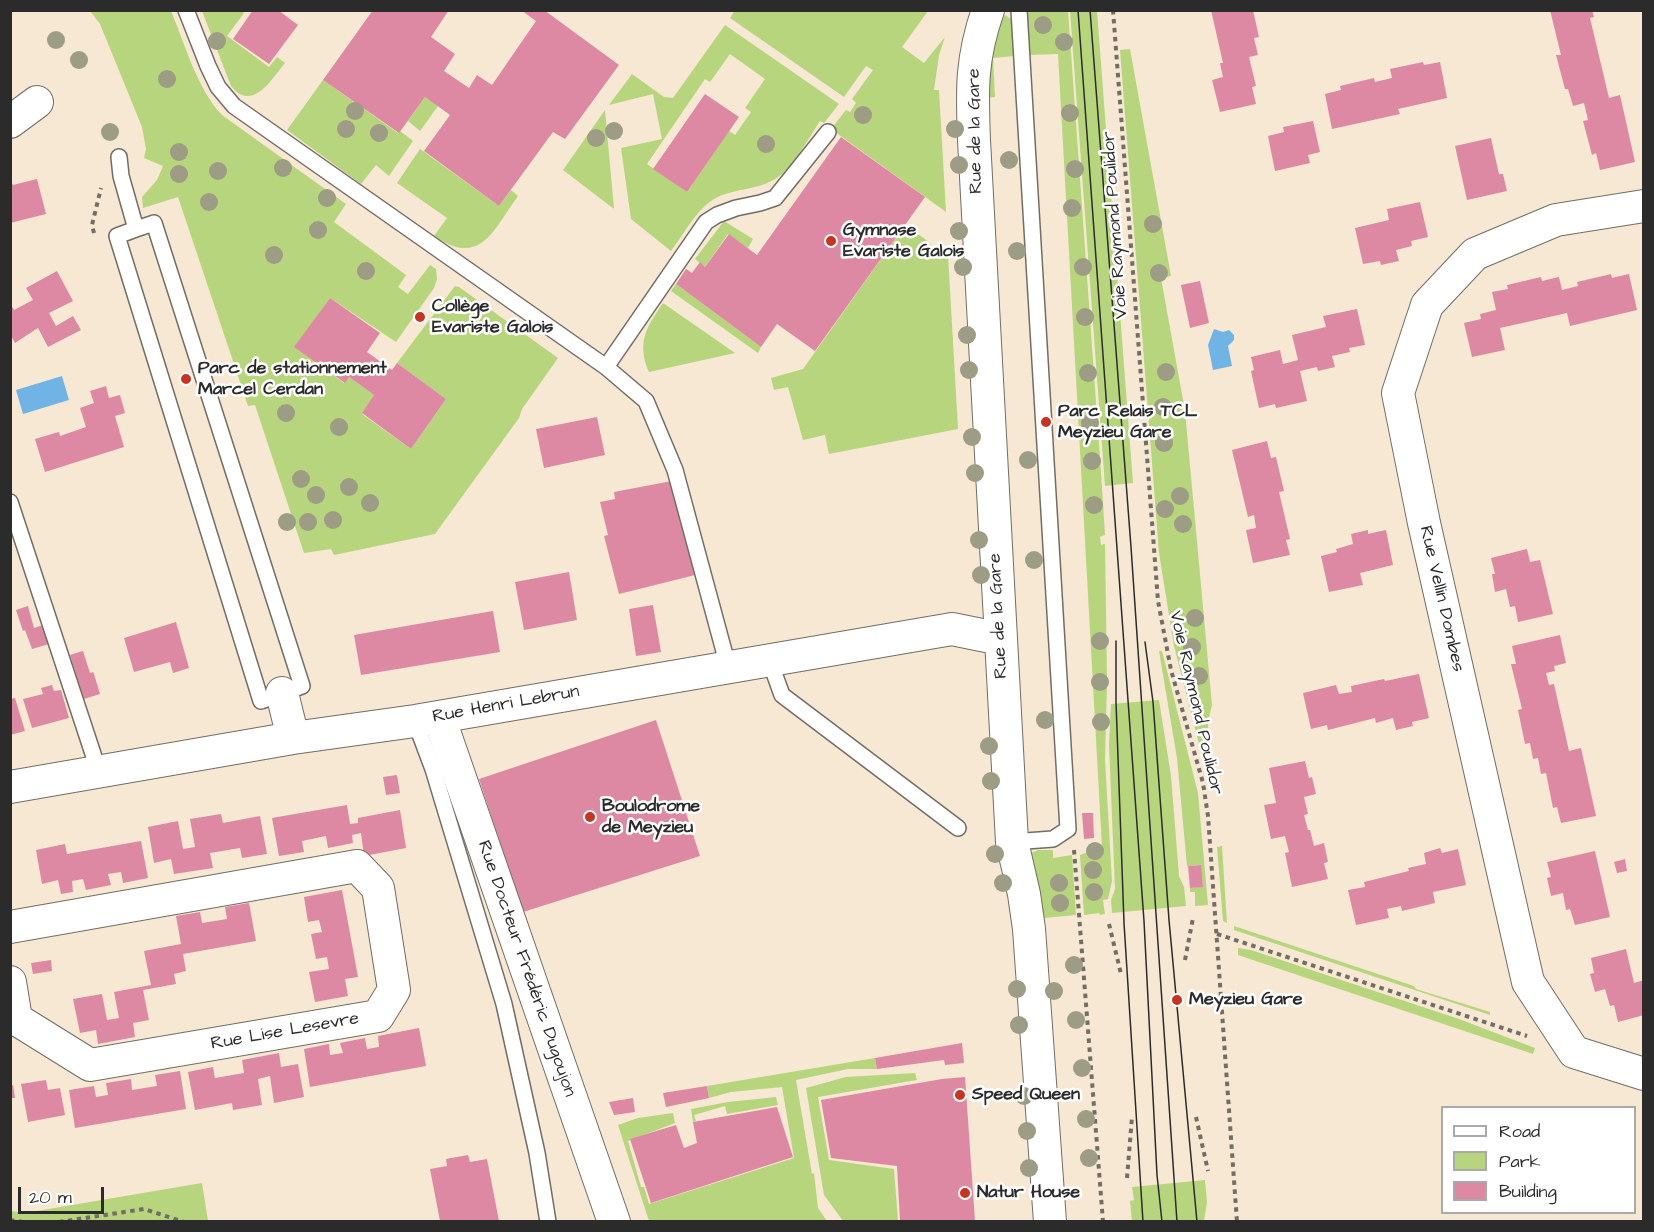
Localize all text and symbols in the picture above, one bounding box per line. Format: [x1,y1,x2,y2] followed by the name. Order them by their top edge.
[964,68,988,194] street label: Rue de la Gare
[1099,130,1133,320] street label: Voie Raymond Poulidor
[843,220,964,262] place label: Gymnase Evariste Galois
[824,234,838,248] marker: Gymnase Evariste Galois
[432,296,553,338] place label: Collège Evariste Galois
[413,310,427,324] marker: Collège Evariste Galois
[198,358,387,400] place label: Parc de stationnement Marcel Cerdan
[179,372,193,386] marker: Parc de stationnement Marcel Cerdan
[1058,401,1197,444] place label: Parc Relais TCL Meyzieu Gare
[1039,415,1053,429] marker: Parc Relais TCL Meyzieu Gare
[1414,524,1468,674] street label: Rue Vellin Dombes
[985,553,1013,679] street label: Rue de la Gare
[1163,609,1227,797] street label: Voie Raymond Poulidor
[431,681,581,729] street label: Rue Henri Lebrun
[602,796,700,838] place label: Boulodrome de Meyzieu
[583,810,597,824] marker: Boulodrome de Meyzieu
[472,838,580,1100] street label: Rue Docteur Frédéric Dugoujon
[1189,989,1303,1011] place label: Meyzieu Gare
[1170,993,1184,1007] marker: Meyzieu Gare
[209,1008,361,1056] street label: Rue Lise Lesevre
[972,1084,1080,1106] place label: Speed Queen
[953,1088,967,1102] marker: Speed Queen
[1441,1106,1636,1214] legend
[1499,1119,1540,1144] text: Road
[1499,1149,1541,1174] text: Park
[21,1175,106,1213] scale bar
[1499,1179,1557,1204] text: Building
[977,1182,1080,1204] place label: Natur House
[29,1185,72,1210] text: 20 m
[958,1186,972,1200] marker: Natur House

